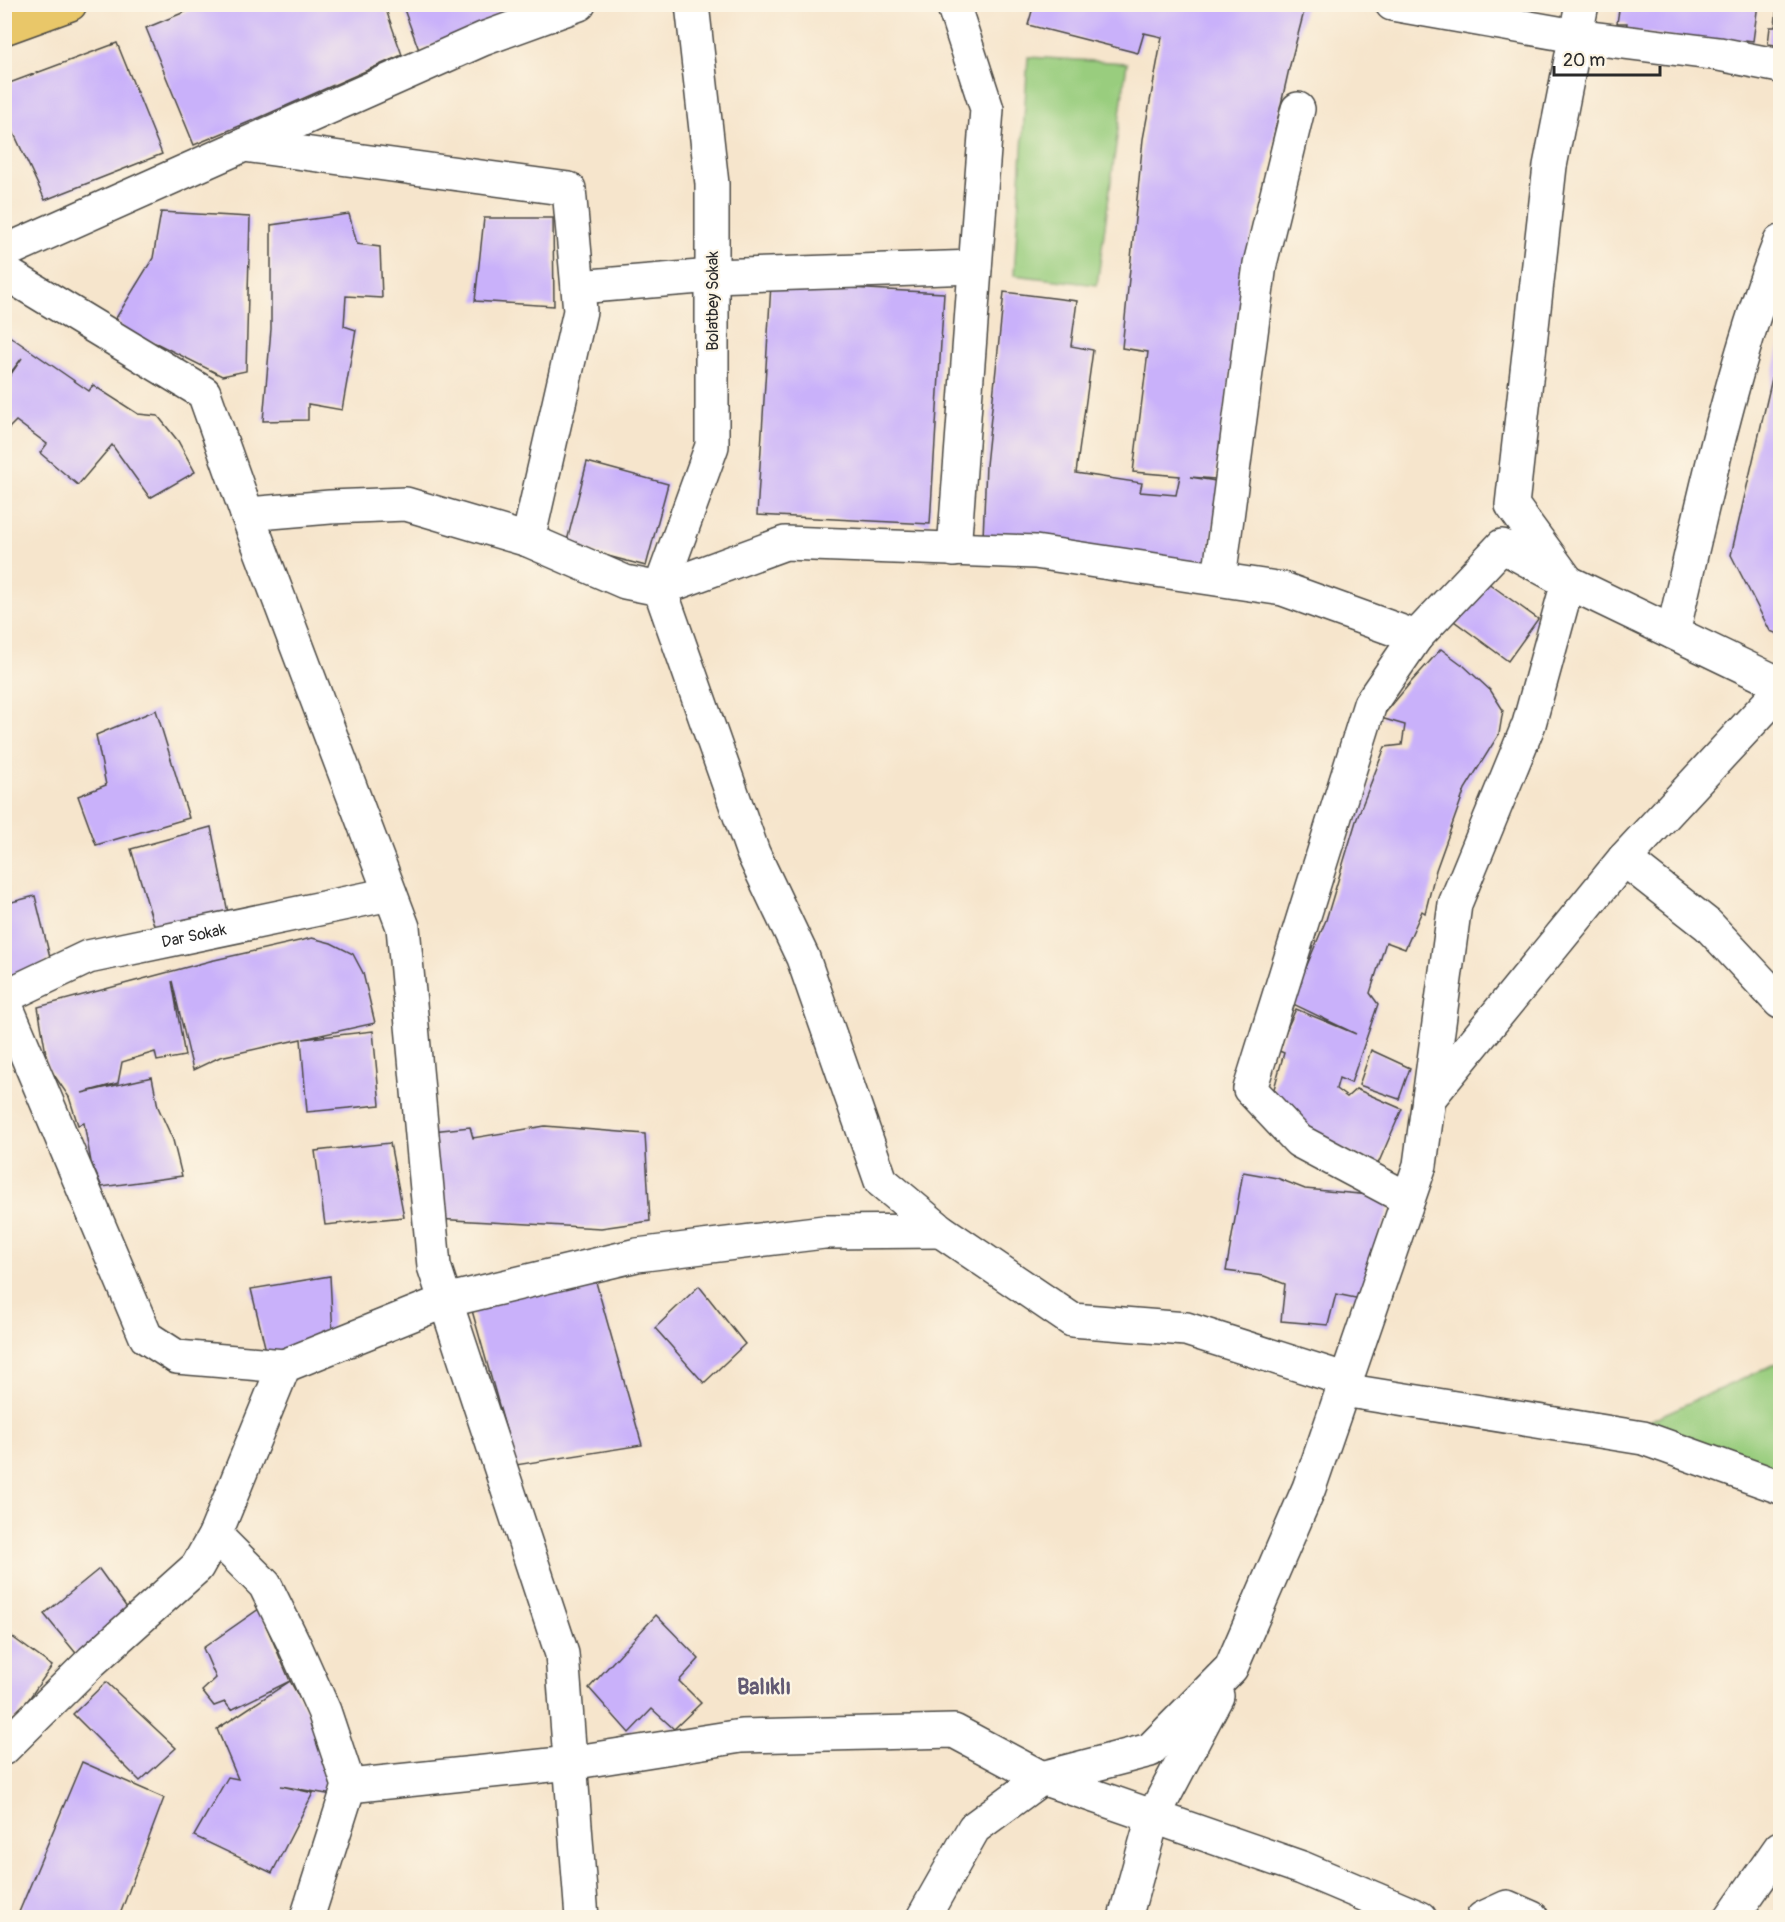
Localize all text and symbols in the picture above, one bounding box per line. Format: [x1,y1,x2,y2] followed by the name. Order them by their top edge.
[1554,39,1660,77] scale bar
[1563,49,1605,72] text: 20 m
[703,251,723,351] street label: Bolatbey Sokak
[160,919,228,952] street label: Dar Sokak
[737,1673,791,1701] district label: Balıklı

